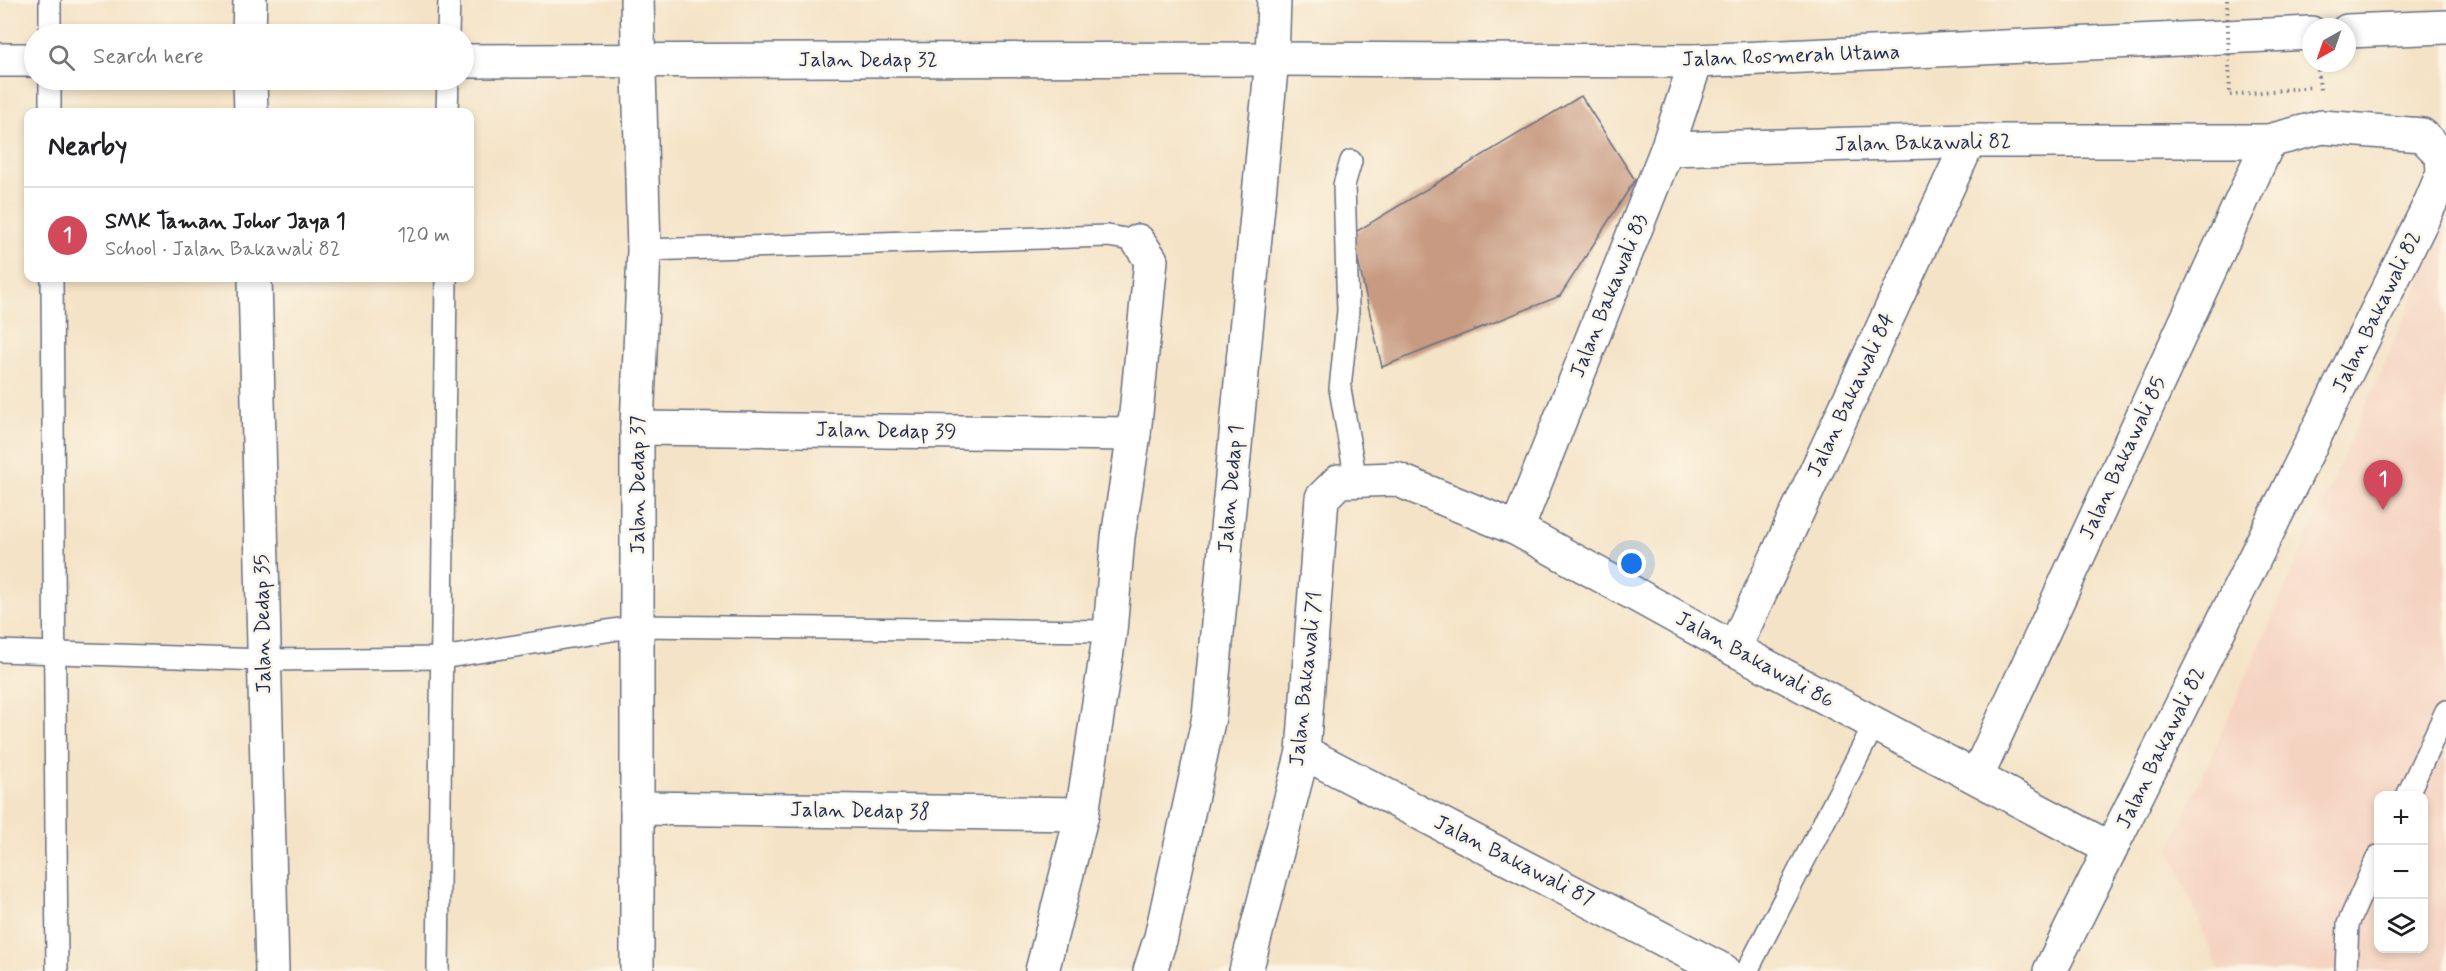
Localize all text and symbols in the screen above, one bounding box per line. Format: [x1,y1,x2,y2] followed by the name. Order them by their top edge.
[2302,18,2356,72] north arrow
[24,24,474,90] search box
[1681,38,1901,74] street label: Jalan Rosmerah Utama
[45,41,78,74] icon: search
[93,43,204,71] text: Search here
[798,46,938,74] street label: Jalan Dedap 32
[1834,127,2012,159] street label: Jalan Bakawali 82
[48,130,127,164] text: Nearby
[105,208,346,236] text: SMK Taman Johor Jaya 1
[1563,210,1655,382] street label: Jalan Bakawali 83
[63,222,72,249] text: 1
[397,222,450,249] text: 120 m
[2326,226,2428,398] street label: Jalan Bakawali 82
[105,236,340,263] text: School · Jalan Bakawali 82
[1801,308,1901,482] street label: Jalan Bakawali 84
[2073,372,2173,544] street label: Jalan Bakawali 85
[624,415,652,555] street label: Jalan Dedap 37
[815,416,957,446] street label: Jalan Dedap 39
[1211,424,1251,554] street label: Jalan Dedap 1
[2364,460,2402,510] pin: 1
[1617,549,1646,578] your location
[248,554,278,694] street label: Jalan Dedap 35
[1283,590,1329,768] street label: Jalan Bakawali 71
[1671,605,1839,715] street label: Jalan Bakawali 86
[2110,662,2212,834] street label: Jalan Bakawali 82
[2374,791,2428,953] map controls
[2374,791,2428,845] button: +
[790,796,930,826] street label: Jalan Dedap 38
[1429,809,1599,913] street label: Jalan Bakawali 87
[2374,845,2428,899] button: −
[2374,899,2428,953] button: layers

